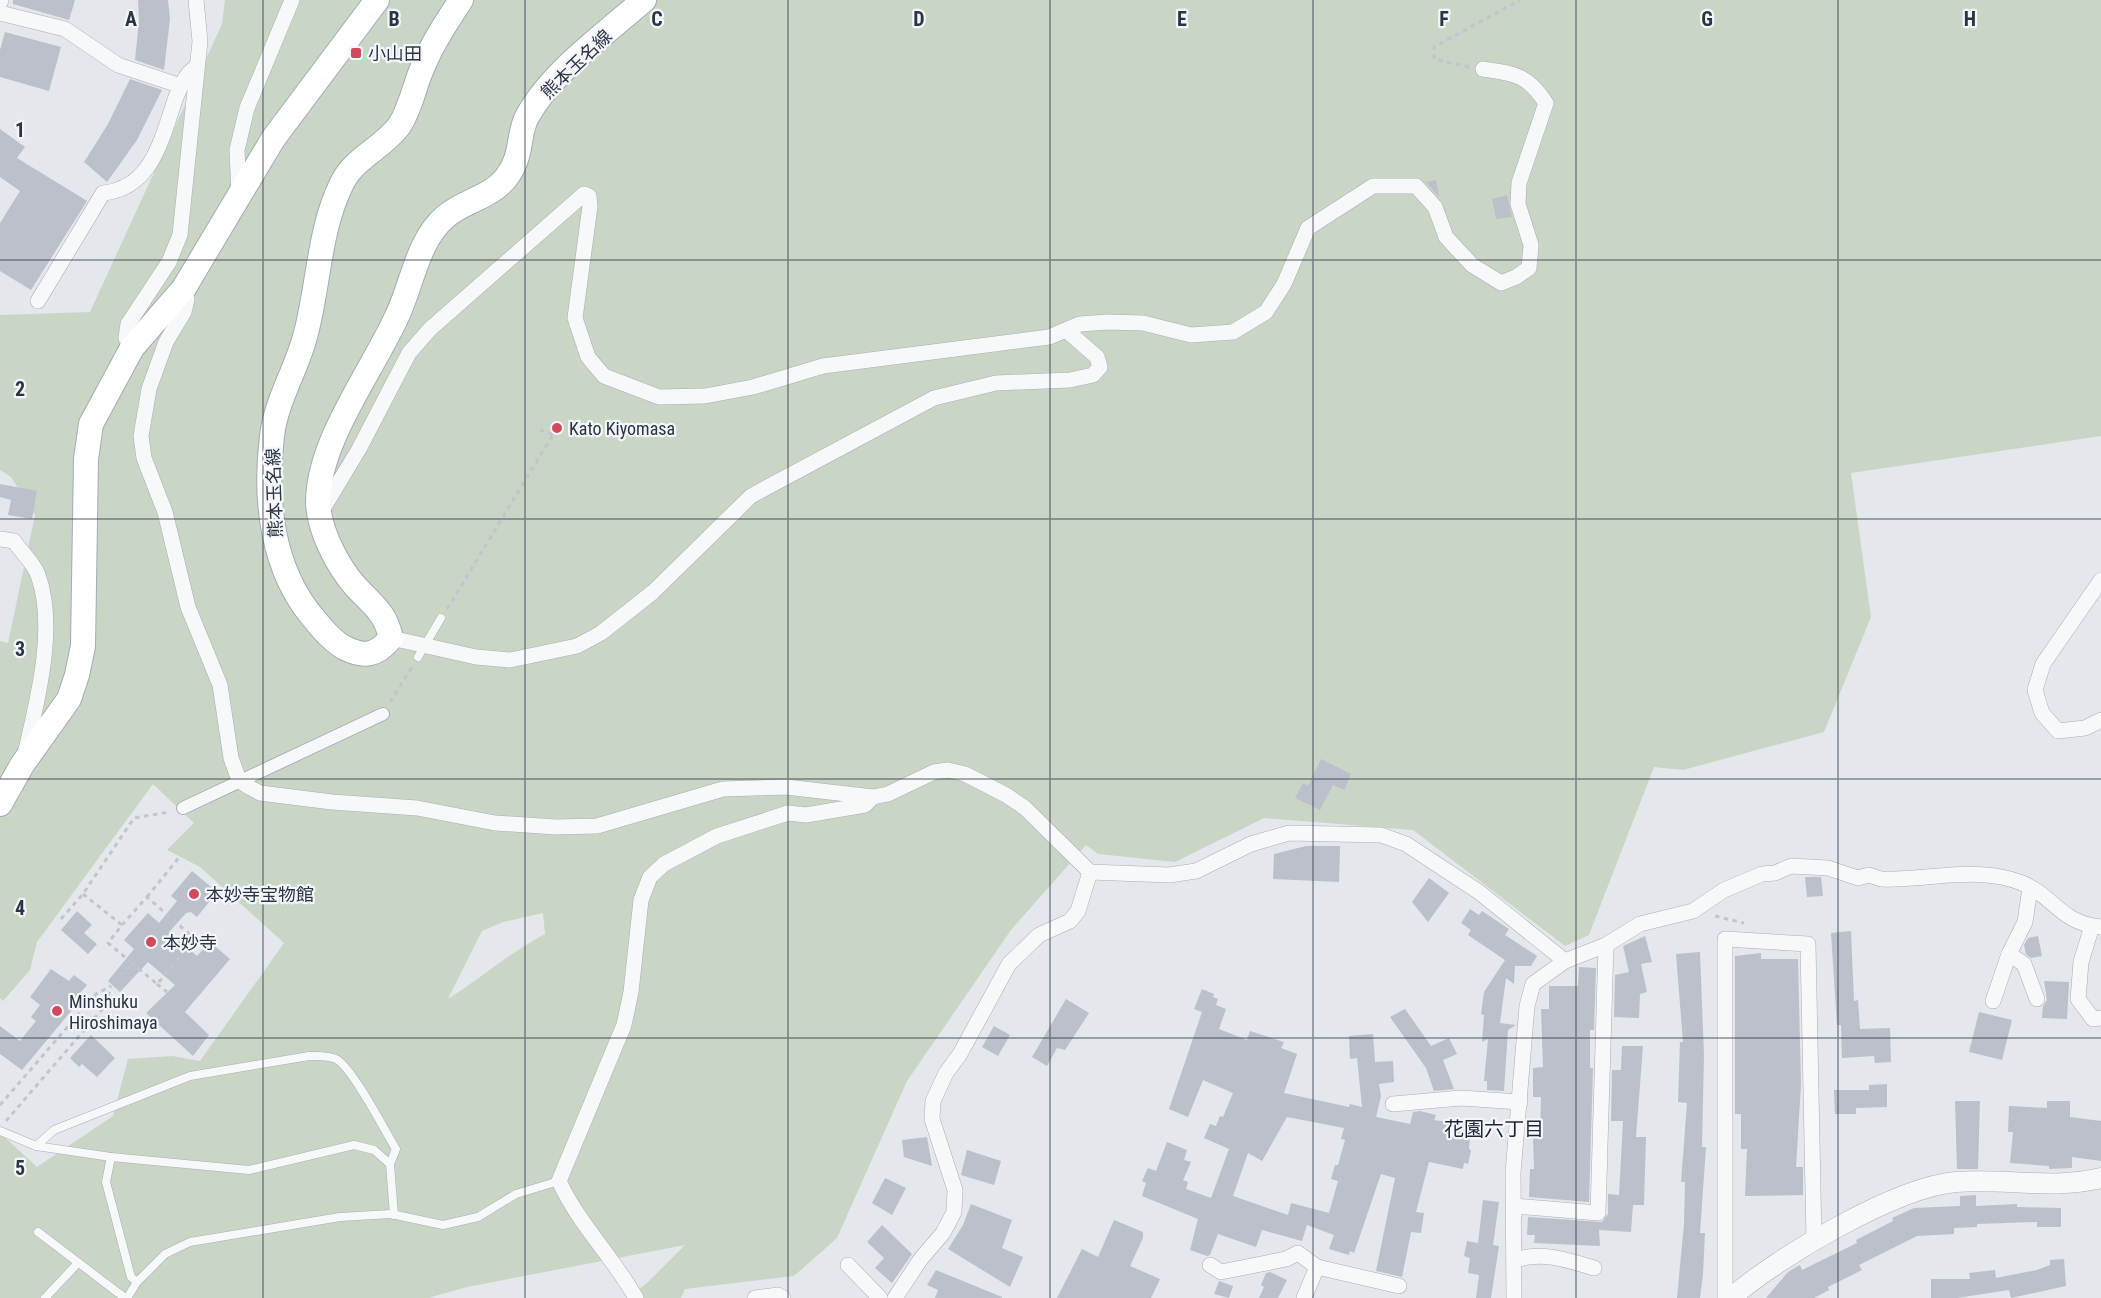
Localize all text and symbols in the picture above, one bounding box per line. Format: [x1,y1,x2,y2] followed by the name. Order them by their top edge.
[125,7,137,31] text: A
[388,7,400,31] text: B
[651,7,663,31] text: C
[913,7,925,31] text: D
[1177,7,1187,31] text: E
[1439,7,1449,31] text: F
[1701,7,1713,31] text: G
[1964,7,1976,31] text: H
[536,25,616,103] street label: 熊本玉名線
[368,43,422,64] place label: 小山田
[349,46,363,60] marker: 小山田
[15,118,25,142] text: 1
[15,377,25,401] text: 2
[569,418,675,439] place label: Kato Kiyomasa
[550,421,564,435] marker: Kato Kiyomasa
[262,448,286,538] street label: 熊本玉名線
[15,637,25,661] text: 3
[206,884,314,905] place label: 本妙寺宝物館
[187,887,201,901] marker: 本妙寺宝物館
[15,896,25,920] text: 4
[163,932,217,953] place label: 本妙寺
[144,935,158,949] marker: 本妙寺
[69,991,158,1033] place label: Minshuku Hiroshimaya
[50,1004,64,1018] marker: Minshuku Hiroshimaya
[1444,1117,1544,1141] district label: 花園六丁目
[15,1156,25,1180] text: 5

